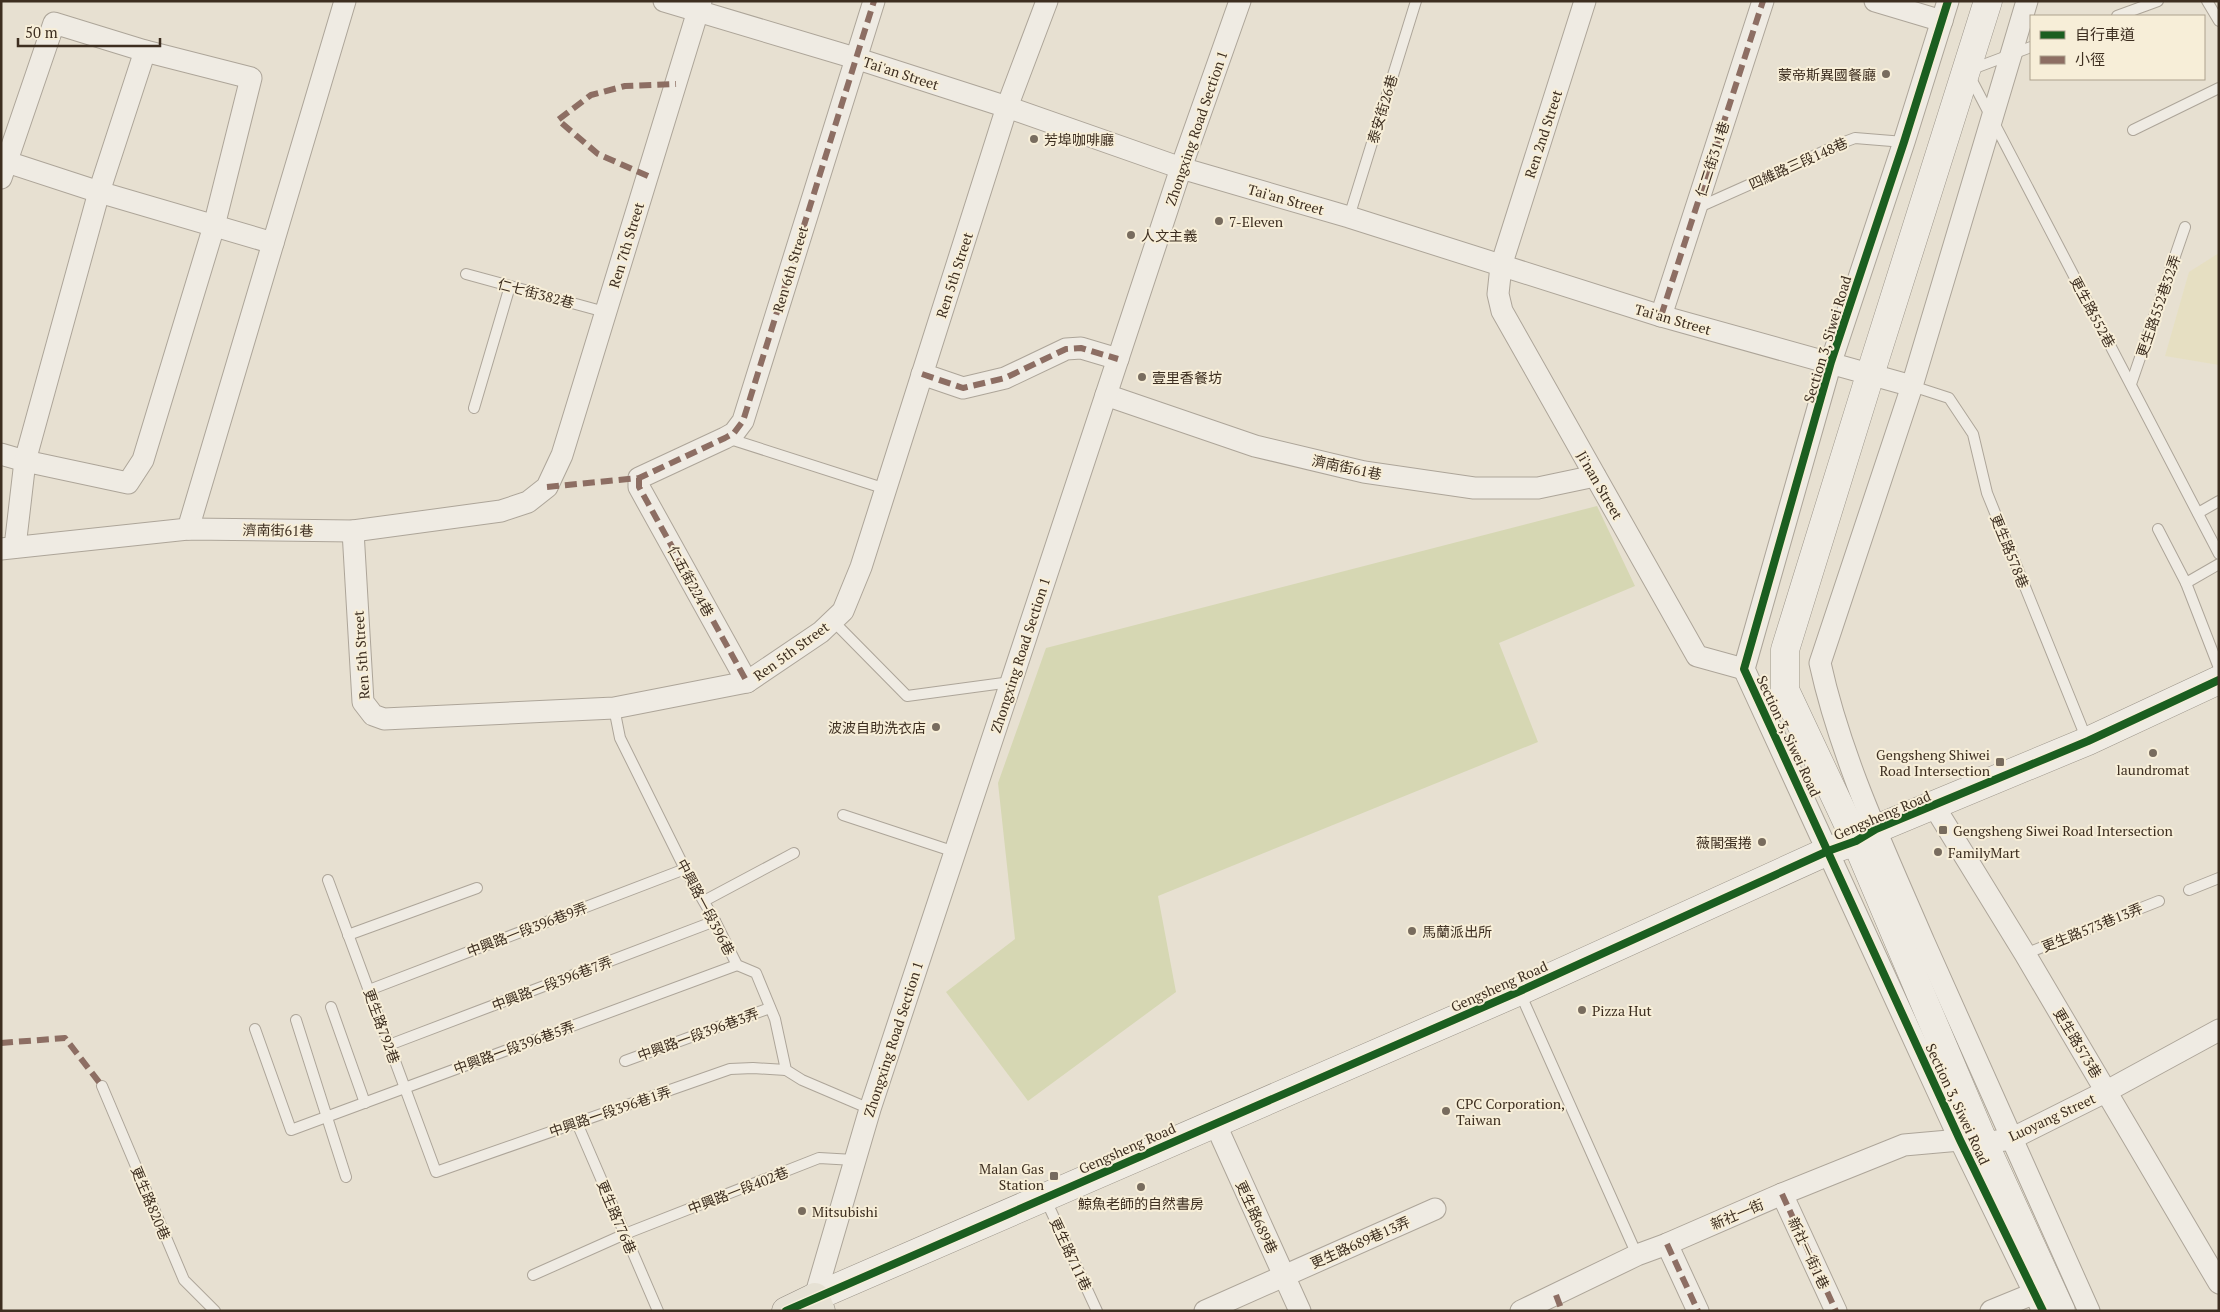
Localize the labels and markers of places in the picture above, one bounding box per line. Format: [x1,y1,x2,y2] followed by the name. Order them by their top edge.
[1778,65,1876,84] place label: 蒙帝斯異國餐廳
[1880,68,1892,80] marker: 蒙帝斯異國餐廳
[1044,130,1114,149] place label: 芳埠咖啡廳
[1028,133,1040,145] marker: 芳埠咖啡廳
[1229,212,1284,231] place label: 7-Eleven
[1213,215,1225,227] marker: 7-Eleven
[1141,226,1197,245] place label: 人文主義
[1125,229,1137,241] marker: 人文主義
[1152,368,1222,387] place label: 壹里香餐坊
[1136,371,1148,383] marker: 壹里香餐坊
[828,718,926,737] place label: 波波自助洗衣店
[930,721,942,733] marker: 波波自助洗衣店
[1876,745,1991,780] place label: Gengsheng Shiwei Road Intersection
[2147,747,2159,759] marker: laundromat
[1994,756,2006,768] marker: Gengsheng Shiwei Road Intersection
[2117,760,2190,779] place label: laundromat
[1953,821,2173,840] place label: Gengsheng Siwei Road Intersection
[1937,824,1949,836] marker: Gengsheng Siwei Road Intersection
[1696,833,1752,852] place label: 薇閣蛋捲
[1756,836,1768,848] marker: 薇閣蛋捲
[1948,843,2021,862] place label: FamilyMart
[1932,846,1944,858] marker: FamilyMart
[1422,922,1492,941] place label: 馬蘭派出所
[1406,925,1418,937] marker: 馬蘭派出所
[1592,1001,1653,1020] place label: Pizza Hut
[1576,1004,1588,1016] marker: Pizza Hut
[1456,1094,1565,1129] place label: CPC Corporation, Taiwan
[1440,1105,1452,1117] marker: CPC Corporation, Taiwan
[979,1159,1045,1194] place label: Malan Gas Station
[1048,1170,1060,1182] marker: Malan Gas Station
[1135,1181,1147,1193] marker: 鯨魚老師的自然書房
[1078,1194,1204,1213] place label: 鯨魚老師的自然書房
[812,1202,878,1221] place label: Mitsubishi
[796,1205,808,1217] marker: Mitsubishi

